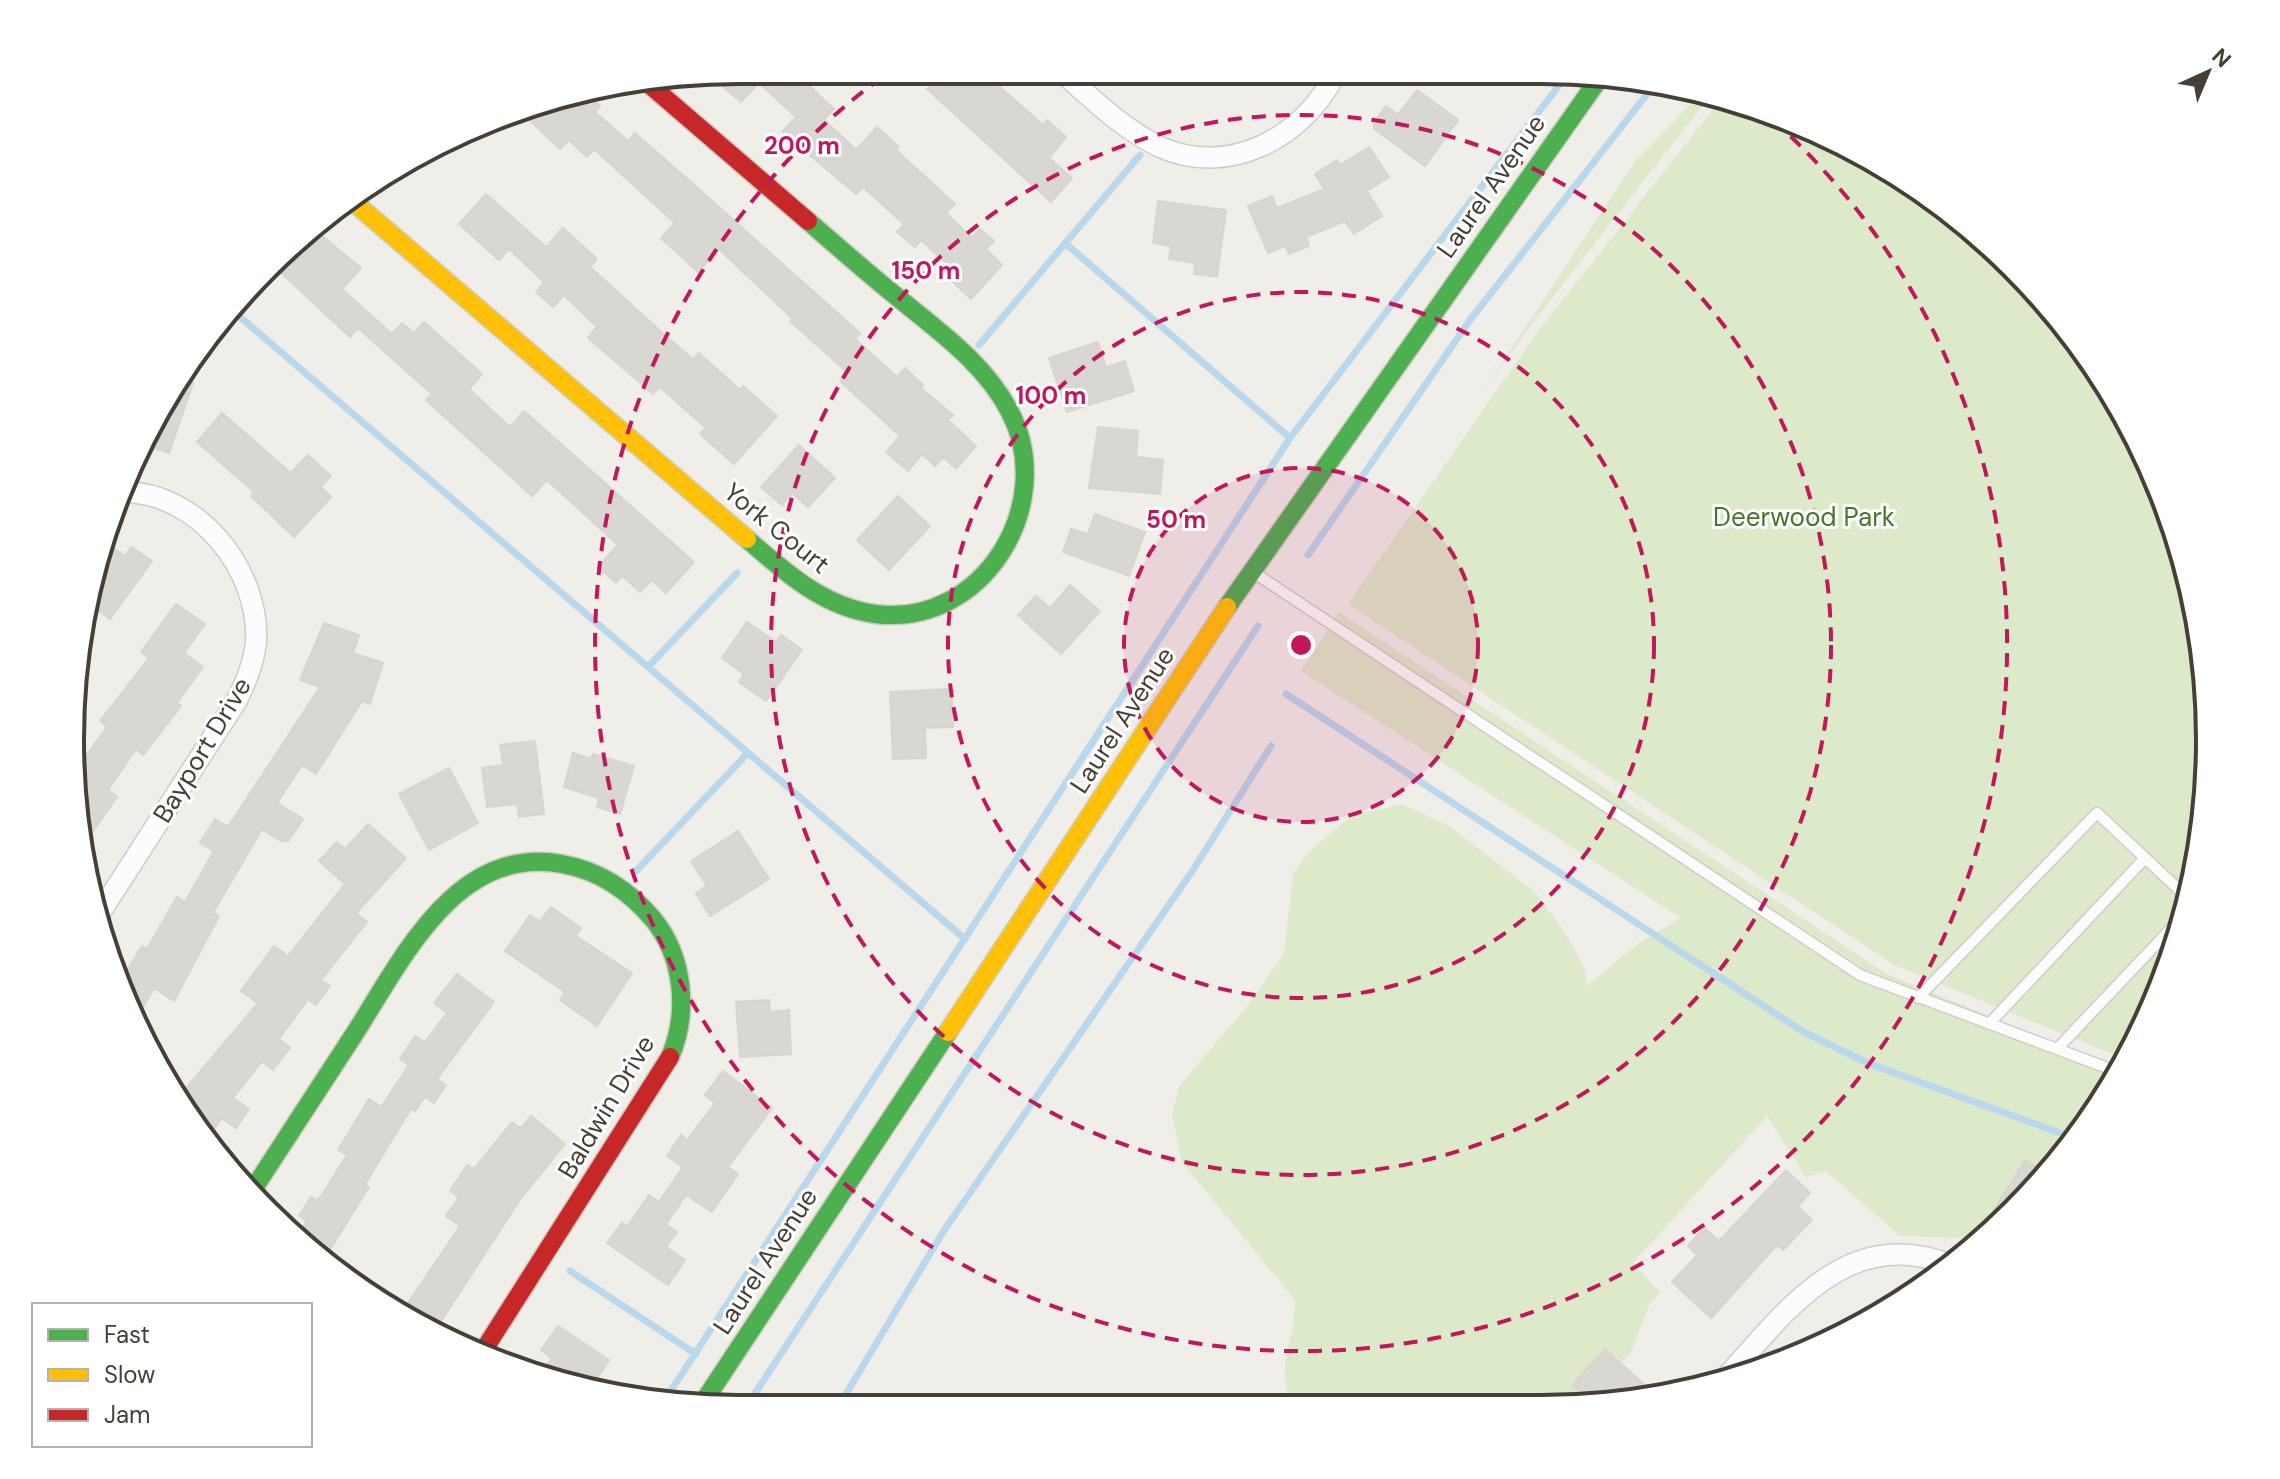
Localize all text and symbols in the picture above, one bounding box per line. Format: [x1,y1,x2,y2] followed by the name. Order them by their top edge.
[2168,32,2248,112] north arrow
[2206,42,2237,74] text: N
[1429,108,1553,264] street label: Laurel Avenue
[764,130,840,161] text: 200 m
[892,255,960,286] text: 150 m
[1016,380,1086,411] text: 100 m
[717,475,837,581] street label: York Court
[1713,500,1895,534] park label: Deerwood Park
[1146,504,1206,535] text: 50 m
[1287,631,1315,659] centre of rings
[1062,640,1182,800] street label: Laurel Avenue
[145,671,259,829] street label: Bayport Drive
[550,1029,662,1185] street label: Baldwin Drive
[705,1181,825,1341] street label: Laurel Avenue
[32,1303,312,1447] legend
[104,1319,150,1350] text: Fast
[104,1359,155,1390] text: Slow
[104,1399,150,1430] text: Jam

